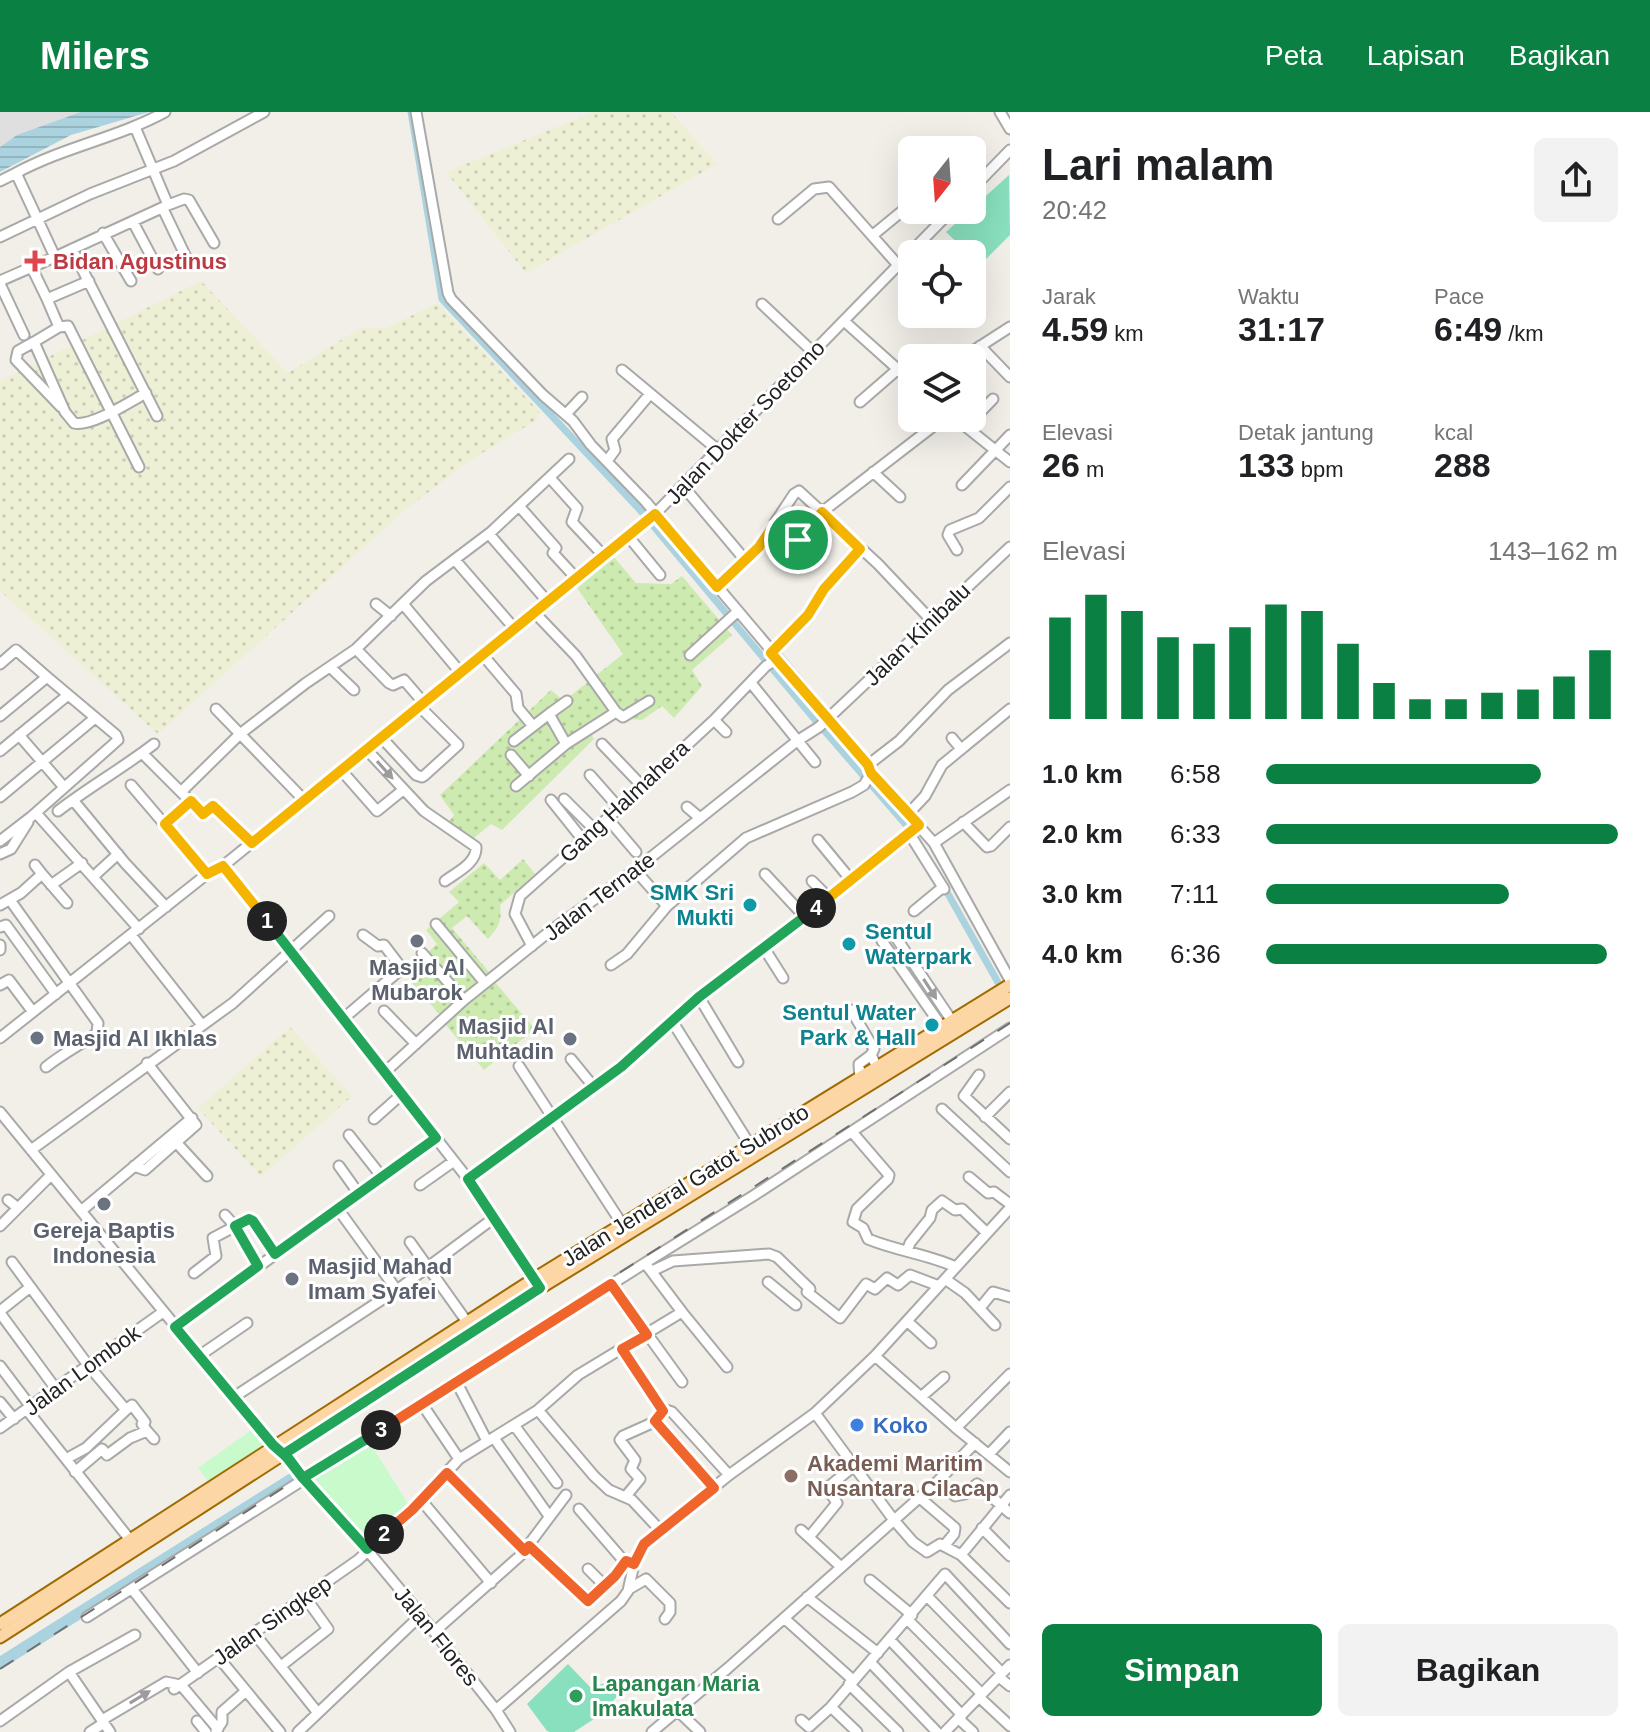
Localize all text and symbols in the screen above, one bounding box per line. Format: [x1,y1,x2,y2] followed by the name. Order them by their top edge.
[40,35,150,77] text: Milers
[1265,40,1323,71] text: Peta
[1367,40,1465,71] text: Lapisan
[1509,40,1610,71] text: Bagikan
[898,136,986,224] north arrow
[898,136,986,432] map controls
[1534,138,1618,222] button: share
[1042,140,1274,189] text: Lari malam
[1042,195,1107,225] text: 20:42
[898,240,986,328] button: locate
[53,249,227,274] place label: Bidan Agustinus
[24,250,46,272] marker: Bidan Agustinus
[1042,284,1096,309] text: Jarak
[1238,284,1300,309] text: Waktu
[1434,284,1484,309] text: Pace
[1042,310,1108,348] text: 4.59
[1238,310,1325,348] text: 31:17
[1434,310,1502,348] text: 6:49
[1108,321,1144,346] text: km
[1502,321,1544,346] text: /km
[661,335,830,509] street label: Jalan Dokter Soetomo
[898,344,986,432] button: layers
[1042,420,1113,445] text: Elevasi
[1238,420,1374,445] text: Detak jantung
[1434,420,1473,445] text: kcal
[1042,446,1080,484] text: 26
[1238,446,1295,484] text: 133
[1434,446,1491,484] text: 288
[1080,457,1104,482] text: m
[1295,457,1344,482] text: bpm
[764,506,832,574] pin
[776,518,820,562] icon: arrive
[1042,536,1126,566] text: Elevasi
[1488,536,1618,566] text: 143–162 m
[859,578,975,691] street label: Jalan Kinibalu
[555,735,695,868] street label: Gang Halmahera
[1042,759,1123,789] text: 1.0 km
[1170,759,1221,789] text: 6:58
[375,760,393,779] one-way arrow
[1042,819,1123,849] text: 2.0 km
[1170,819,1221,849] text: 6:33
[539,847,659,946] street label: Jalan Ternate
[1042,879,1123,909] text: 3.0 km
[1170,879,1219,909] text: 7:11
[650,880,734,930] place label: SMK Sri Mukti
[796,888,836,928] pin: 4
[810,895,822,920] text: 4
[741,896,759,914] marker: SMK Sri Mukti
[247,901,287,941] pin: 1
[261,908,273,933] text: 1
[865,919,973,969] place label: Sentul Waterpark
[408,932,426,950] marker: Masjid Al Mubarok
[840,935,858,953] marker: Sentul Waterpark
[1042,939,1123,969] text: 4.0 km
[1170,939,1221,969] text: 6:36
[369,955,465,1005] place label: Masjid Al Mubarok
[923,978,937,1000] one-way arrow
[782,1000,916,1050] place label: Sentul Water Park & Hall
[456,1014,554,1064] place label: Masjid Al Muhtadin
[923,1016,941,1034] marker: Sentul Water Park & Hall
[53,1026,217,1051] place label: Masjid Al Ikhlas
[28,1029,46,1047] marker: Masjid Al Ikhlas
[561,1030,579,1048] marker: Masjid Al Muhtadin
[557,1099,813,1272] street label: Jalan Jenderal Gatot Subroto
[95,1195,113,1213] marker: Gereja Baptis Indonesia
[33,1218,175,1268] place label: Gereja Baptis Indonesia
[308,1254,452,1304] place label: Masjid Mahad Imam Syafei
[283,1270,301,1288] marker: Masjid Mahad Imam Syafei
[20,1319,146,1421] street label: Jalan Lombok
[361,1410,401,1450] pin: 3
[873,1413,928,1438] place label: Koko
[848,1416,866,1434] marker: Koko
[375,1417,387,1442] text: 3
[807,1451,999,1501] place label: Akademi Maritim Nusantara Cilacap
[782,1467,800,1485] marker: Akademi Maritim Nusantara Cilacap
[364,1514,404,1554] pin: 2
[378,1521,390,1546] text: 2
[209,1571,336,1670] street label: Jalan Singkep
[389,1582,484,1691] street label: Jalan Flores
[1042,1624,1322,1716] button: Simpan
[1338,1624,1618,1716] button: Bagikan
[592,1671,760,1721] place label: Lapangan Maria Imakulata
[567,1687,585,1705] marker: Lapangan Maria Imakulata
[129,1690,151,1704] one-way arrow

